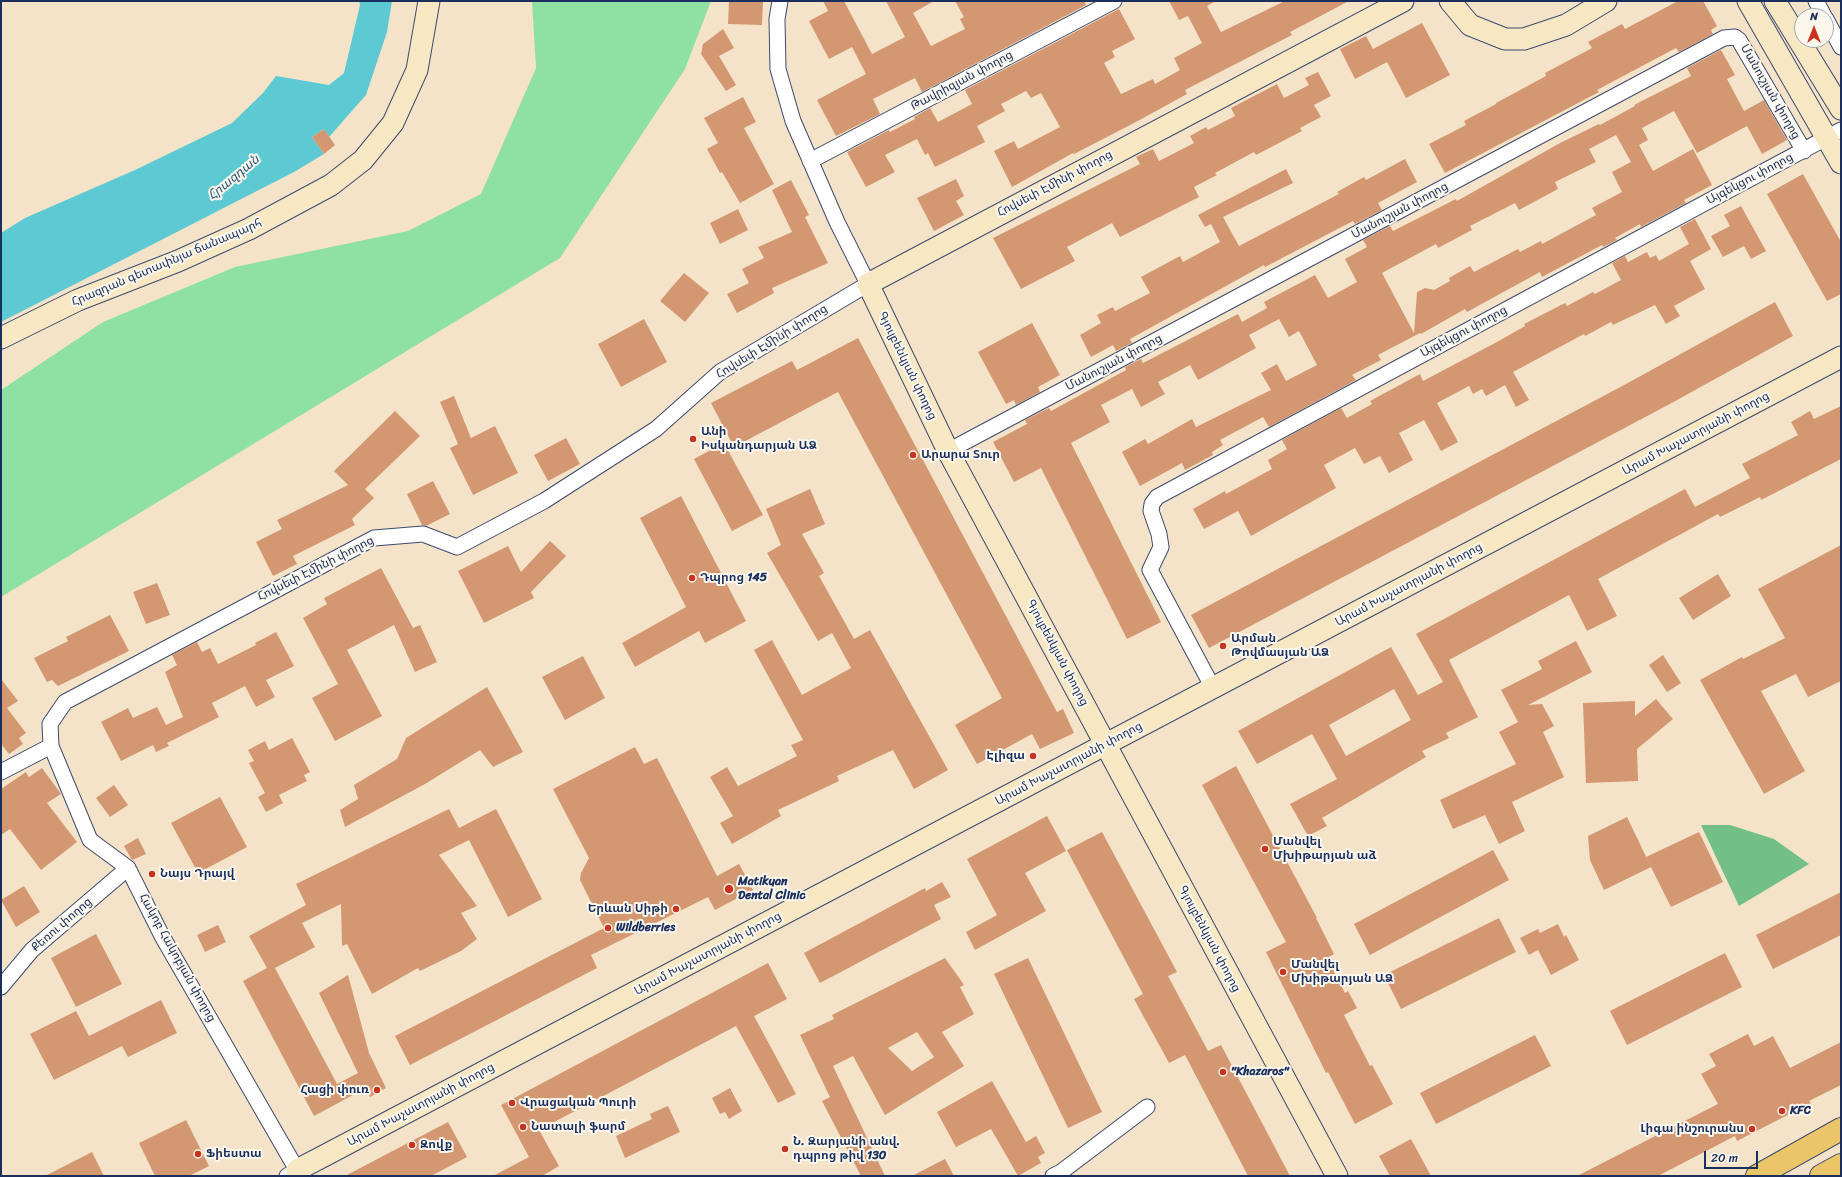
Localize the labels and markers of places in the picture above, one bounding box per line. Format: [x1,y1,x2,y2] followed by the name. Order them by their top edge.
[701,425,817,453] place label: Անի Իսկանդարյան ԱՁ
[688,434,698,444] marker: Անի Իսկանդարյան ԱՁ
[921,448,1000,462] place label: Արարա Տուր
[908,450,918,460] marker: Արարա Տուր
[700,571,767,585] place label: Դպրոց 145
[687,573,697,583] marker: Դպրոց 145
[1231,632,1329,660] place label: Արման Թովմասյան ԱՁ
[1218,641,1228,651] marker: Արման Թովմասյան ԱՁ
[986,749,1025,763] place label: Էլիզա
[1028,751,1038,761] marker: Էլիզա
[1273,835,1376,863] place label: Մանվել Մխիթարյան աձ
[1260,844,1270,854] marker: Մանվել Մխիթարյան աձ
[160,867,235,881] place label: Նայս Դրայվ
[147,869,157,879] marker: Նայս Դրայվ
[738,875,806,903] place label: Matikyan Dental Clinic
[723,883,735,895] marker: Matikyan Dental Clinic
[588,902,668,916] place label: Երևան Սիթի
[671,904,681,914] marker: Երևան Սիթի
[616,921,675,935] place label: Wildberries
[603,923,613,933] marker: Wildberries
[1291,958,1393,986] place label: Մանվել Մխիթարյան ԱՁ
[1278,967,1288,977] marker: Մանվել Մխիթարյան ԱՁ
[1231,1065,1289,1079] place label: "Khazaros"
[1218,1067,1228,1077] marker: "Khazaros"
[300,1083,369,1097] place label: Հացի փուռ
[372,1085,382,1095] marker: Հացի փուռ
[520,1096,636,1110] place label: Վրացական Պուրի
[507,1098,517,1108] marker: Վրացական Պուրի
[1790,1104,1811,1118] place label: KFC
[1777,1106,1787,1116] marker: KFC
[531,1120,625,1134] place label: Նատալի ֆարմ
[518,1122,528,1132] marker: Նատալի ֆարմ
[1640,1122,1744,1136] place label: Լիգա ինշուրանս
[1747,1124,1757,1134] marker: Լիգա ինշուրանս
[793,1135,900,1163] place label: Ն. Զարյանի անվ. դպրոց թիվ 130
[420,1138,452,1152] place label: Զովք
[407,1140,417,1150] marker: Զովք
[780,1144,790,1154] marker: Ն. Զարյանի անվ. դպրոց թիվ 130
[206,1147,262,1161] place label: Ֆիեստա
[193,1149,203,1159] marker: Ֆիեստա

